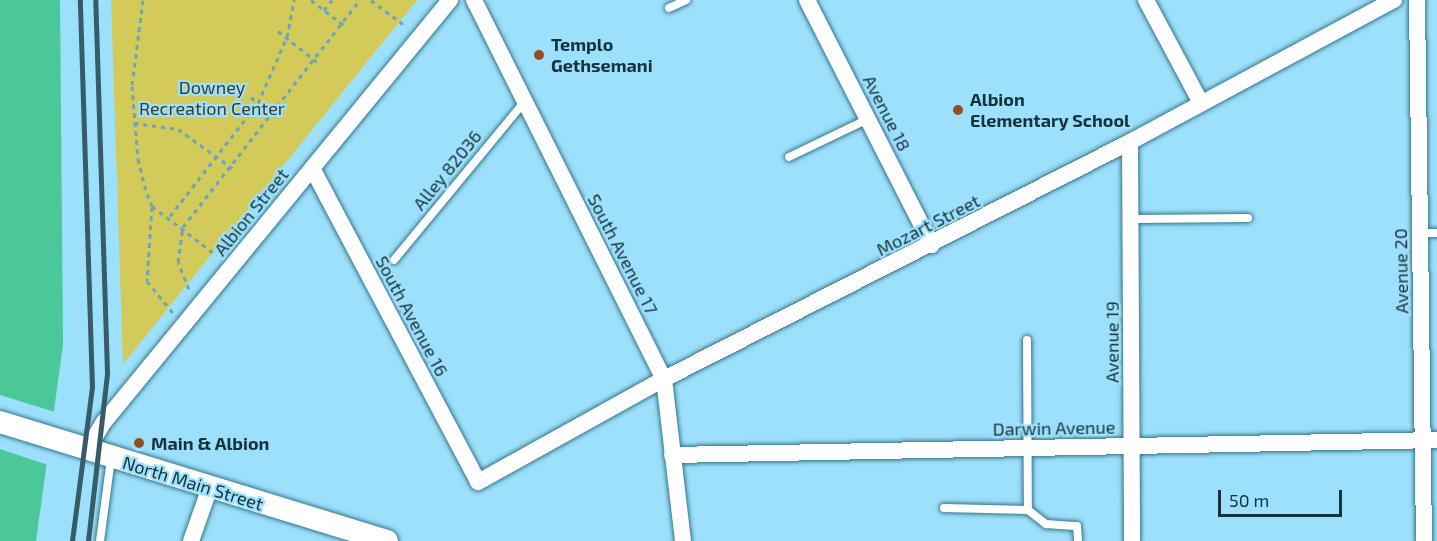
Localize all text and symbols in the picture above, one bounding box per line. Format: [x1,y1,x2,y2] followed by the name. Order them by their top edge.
[551,34,653,76] place label: Templo Gethsemani
[532,48,546,62] marker: Templo Gethsemani
[859,71,915,155] street label: Avenue 18
[139,77,285,119] park label: Downey Recreation Center
[970,89,1130,132] place label: Albion Elementary School
[951,103,965,117] marker: Albion Elementary School
[408,125,486,215] street label: Alley 82036
[209,164,293,260] street label: Albion Street
[583,190,663,318] street label: South Avenue 17
[873,190,983,260] street label: Mozart Street
[1389,228,1413,314] street label: Avenue 20
[371,252,453,380] street label: South Avenue 16
[1101,301,1123,383] street label: Avenue 19
[992,416,1116,440] street label: Darwin Avenue
[151,432,270,454] place label: Main & Albion
[132,436,146,450] marker: Main & Albion
[120,451,266,515] street label: North Main Street
[1221,478,1346,516] scale bar
[1229,489,1269,511] text: 50 m

